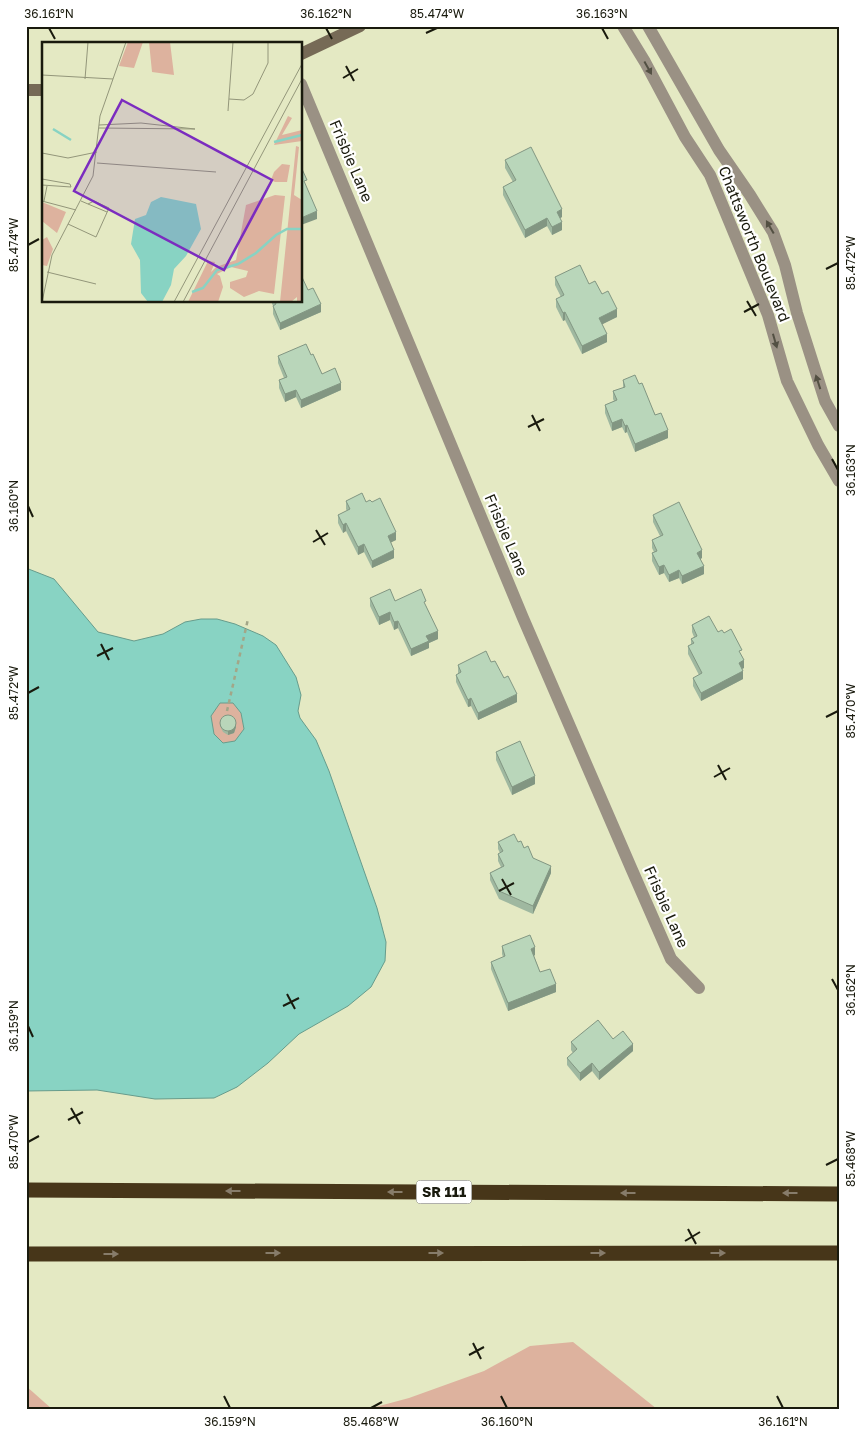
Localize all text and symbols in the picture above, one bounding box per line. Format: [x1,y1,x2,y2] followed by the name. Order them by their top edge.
[24,6,74,21] text: 36.161°N
[300,6,352,21] text: 36.162°N
[410,6,465,21] text: 85.474°W
[576,6,628,21] text: 36.163°N
[42,42,302,302] inset map
[644,61,652,75] one-way arrow
[327,117,377,205] street label: Frisbie Lane
[715,163,794,324] street label: Chattsworth Boulevard
[6,217,21,272] text: 85.474°W
[766,220,774,235] one-way arrow
[843,235,858,290] text: 85.472°W
[772,334,780,349] one-way arrow
[814,374,822,389] one-way arrow
[843,444,858,496] text: 36.163°N
[6,480,21,532] text: 36.160°N
[482,491,532,579] street label: Frisbie Lane
[6,665,21,720] text: 85.472°W
[843,683,858,739] text: 85.470°W
[641,863,693,951] street label: Frisbie Lane
[843,964,858,1016] text: 36.162°N
[6,1000,21,1052] text: 36.159°N
[6,1114,21,1170] text: 85.470°W
[843,1131,858,1187] text: 85.468°W
[416,1180,472,1204] road number: SR 111
[224,1187,240,1195] one-way arrow
[387,1188,403,1196] one-way arrow
[619,1189,635,1197] one-way arrow
[782,1189,798,1197] one-way arrow
[266,1249,282,1257] one-way arrow
[428,1249,444,1257] one-way arrow
[591,1249,607,1257] one-way arrow
[710,1249,726,1257] one-way arrow
[103,1250,119,1258] one-way arrow
[204,1414,256,1429] text: 36.159°N
[343,1414,399,1429] text: 85.468°W
[481,1414,533,1429] text: 36.160°N
[758,1414,808,1429] text: 36.161°N

